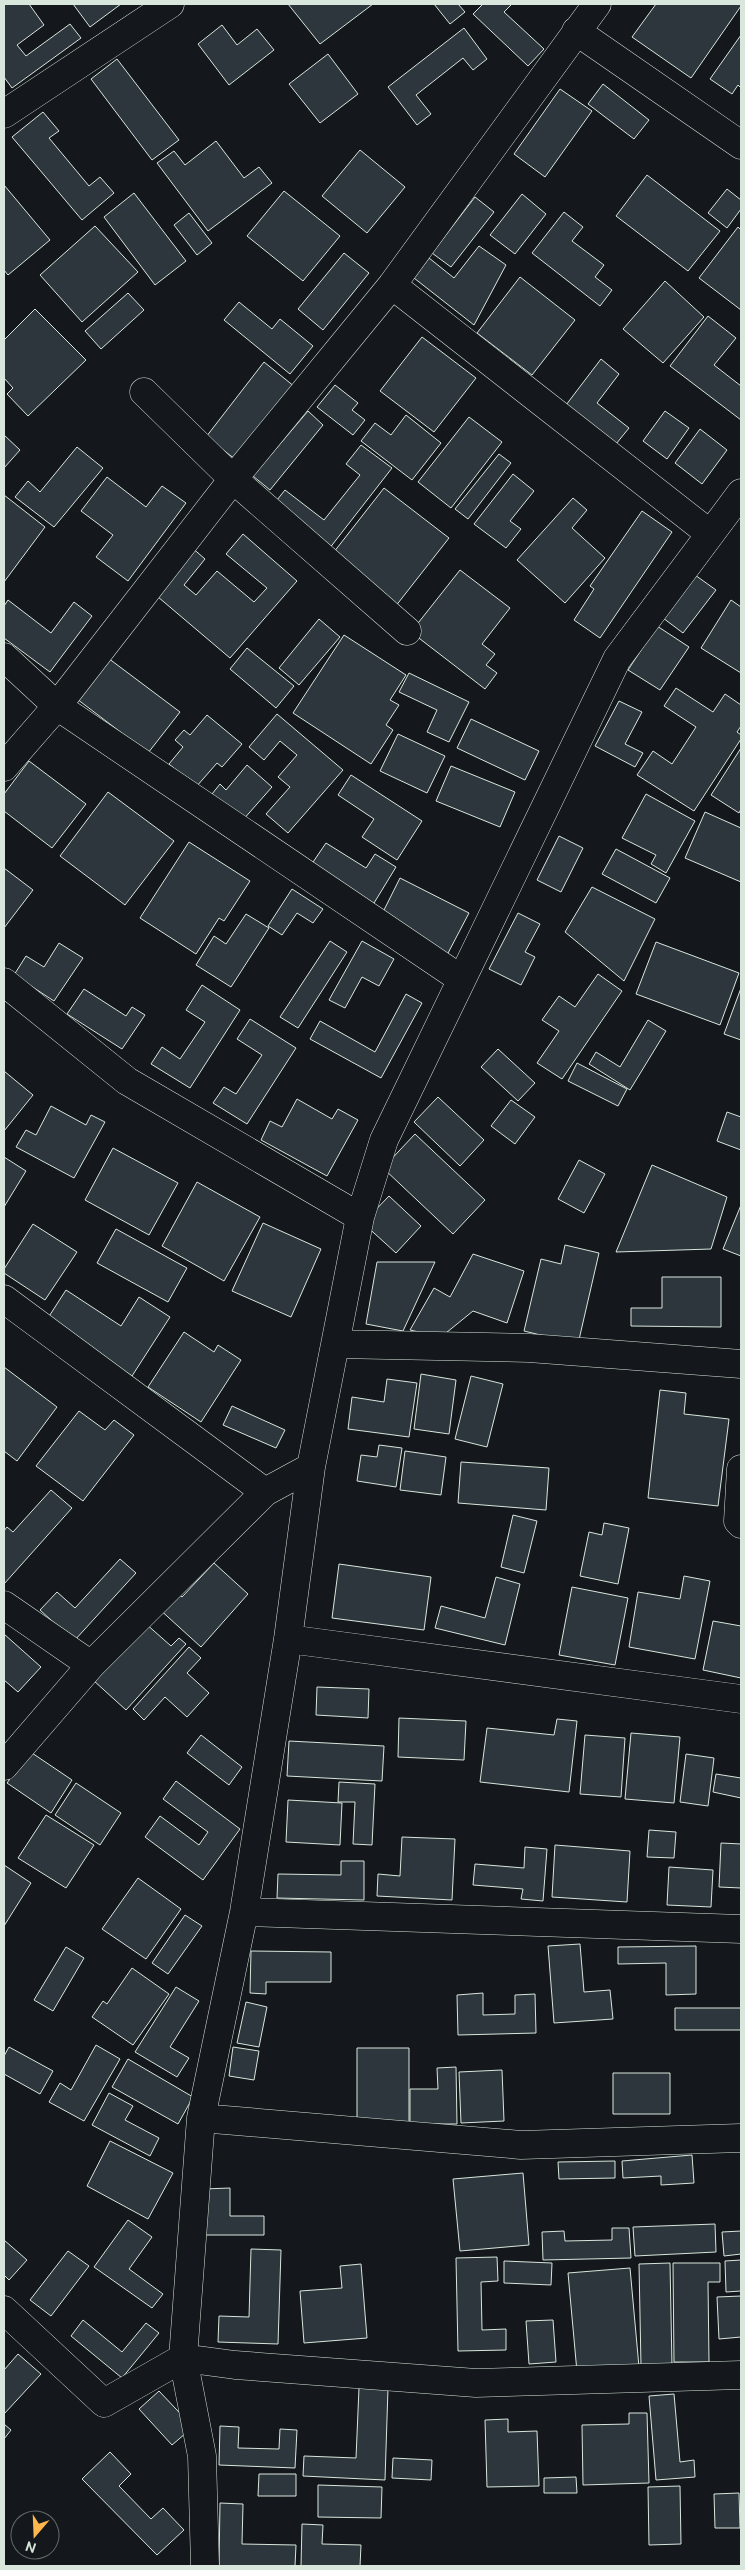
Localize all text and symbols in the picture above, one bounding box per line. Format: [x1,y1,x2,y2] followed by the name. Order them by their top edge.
[10,2510,60,2560] north arrow
[23,2538,38,2557] text: N

